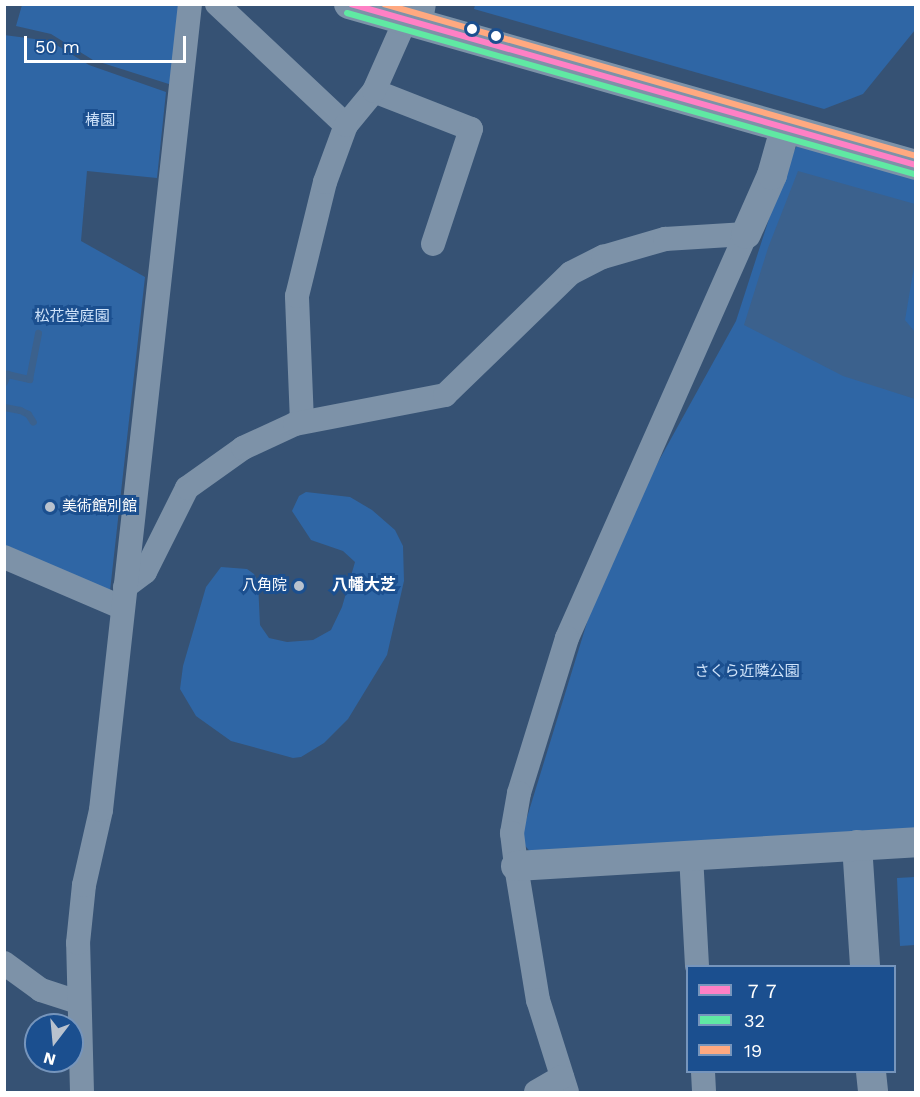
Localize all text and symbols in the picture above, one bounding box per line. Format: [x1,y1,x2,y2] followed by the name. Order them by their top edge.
[466,23,478,35] unlabelled marker
[27,24,189,62] scale bar
[490,30,502,42] unlabelled marker
[35,36,80,57] text: 50 m
[85,112,115,130] park label: 椿園
[35,308,109,326] park label: 松花堂庭園
[62,498,137,516] place label: 美術館別館
[43,500,57,514] marker: 美術館別館
[332,575,396,595] district label: 八幡大芝
[242,577,287,595] place label: 八角院
[292,579,306,593] marker: 八角院
[695,663,799,681] park label: さくら近隣公園
[686,965,896,1073] legend
[744,981,780,1002] text: ７７
[744,1010,765,1031] text: 32
[24,1013,84,1073] north arrow
[744,1040,762,1061] text: 19
[41,1048,58,1070] text: N

